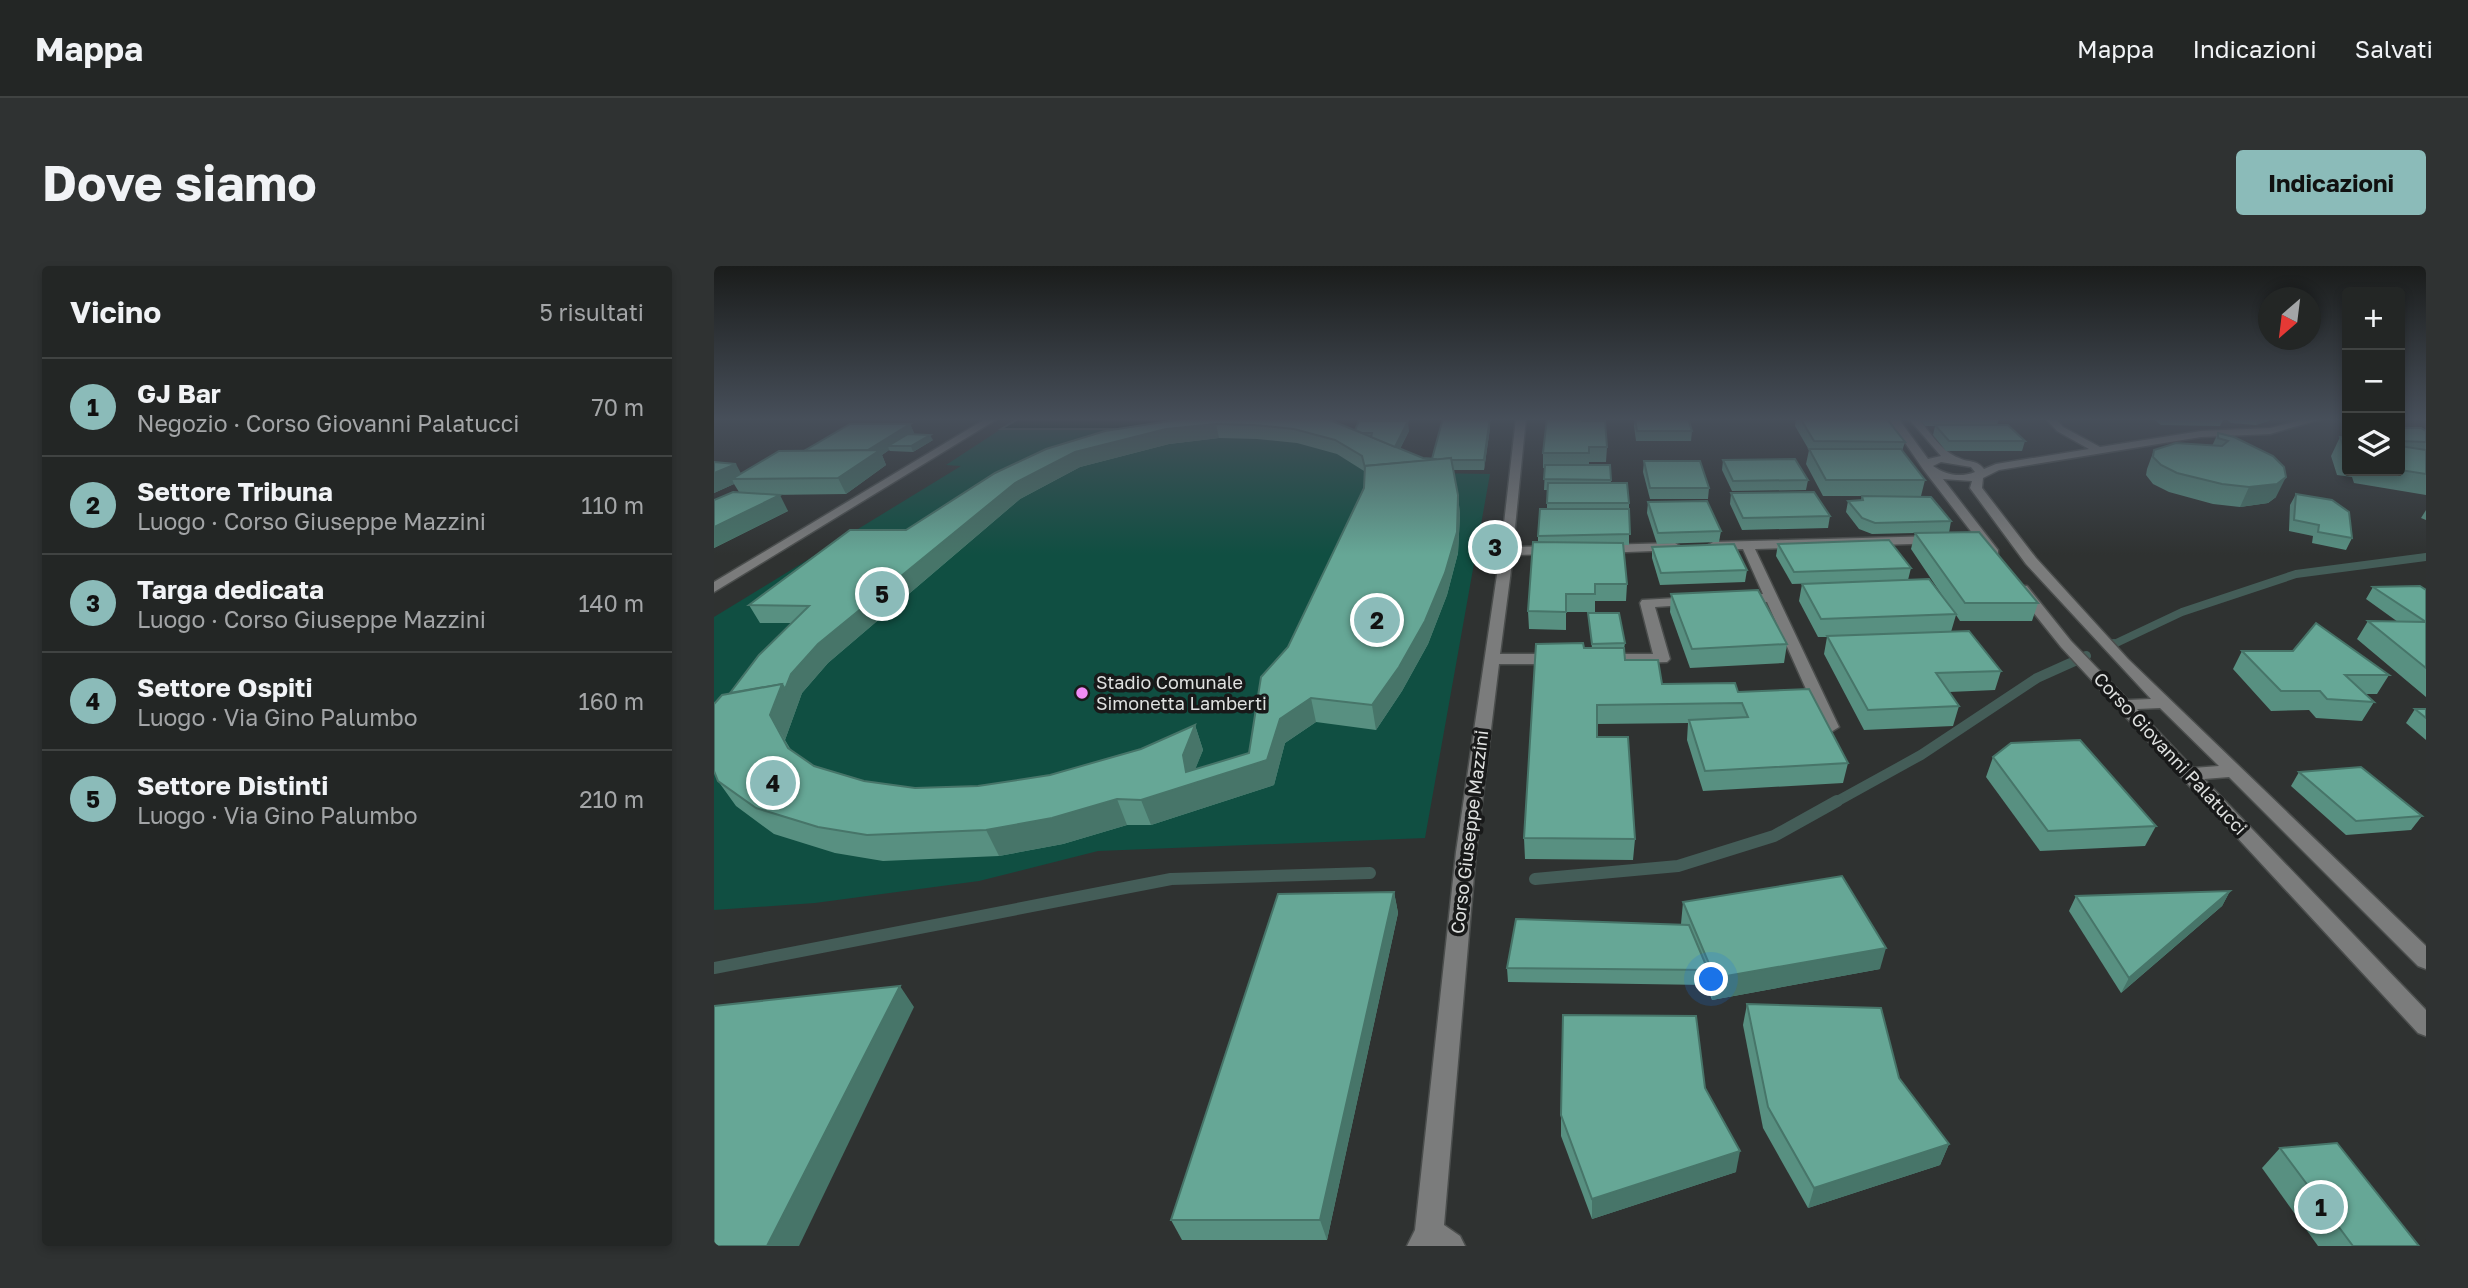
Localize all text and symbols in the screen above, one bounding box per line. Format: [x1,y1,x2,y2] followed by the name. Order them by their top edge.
[35,29,143,68] text: Mappa
[2077,34,2154,63] text: Mappa
[2192,34,2317,63] text: Indicazioni
[2355,34,2433,63] text: Salvati
[2236,150,2426,215] button: Indicazioni
[42,153,317,212] text: Dove siamo
[2258,287,2321,350] north arrow
[2342,287,2405,476] map controls
[2342,287,2405,350] button: +
[70,294,161,330] text: Vicino
[539,298,644,326] text: 5 risultati
[2342,350,2405,413] button: −
[137,378,221,409] text: GJ Bar
[87,393,99,421] text: 1
[591,393,644,421] text: 70 m
[137,409,519,437] text: Negozio · Corso Giovanni Palatucci
[2342,413,2405,476] button: layers
[137,476,333,507] text: Settore Tribuna
[86,491,100,519] text: 2
[581,491,644,519] text: 110 m
[137,507,486,535] text: Luogo · Corso Giuseppe Mazzini
[1472,521,1518,573] pin: 3
[859,568,905,620] pin: 5
[137,574,324,605] text: Targa dedicata
[86,589,100,617] text: 3
[578,589,644,617] text: 140 m
[1354,594,1400,646] pin: 2
[137,605,486,633] text: Luogo · Corso Giuseppe Mazzini
[2090,668,2252,839] street label: Corso Giovanni Palatucci
[1096,671,1267,714] place label: Stadio Comunale Simonetta Lamberti
[137,672,313,703] text: Settore Ospiti
[1074,685,1090,701] marker: Stadio Comunale Simonetta Lamberti
[86,687,100,715] text: 4
[579,687,644,715] text: 160 m
[137,703,418,731] text: Luogo · Via Gino Palumbo
[1446,729,1492,935] street label: Corso Giuseppe Mazzini
[750,757,796,809] pin: 4
[137,770,328,801] text: Settore Distinti
[86,785,100,813] text: 5
[579,785,644,813] text: 210 m
[137,801,418,829] text: Luogo · Via Gino Palumbo
[1694,962,1728,996] your location
[2298,1181,2344,1233] pin: 1

